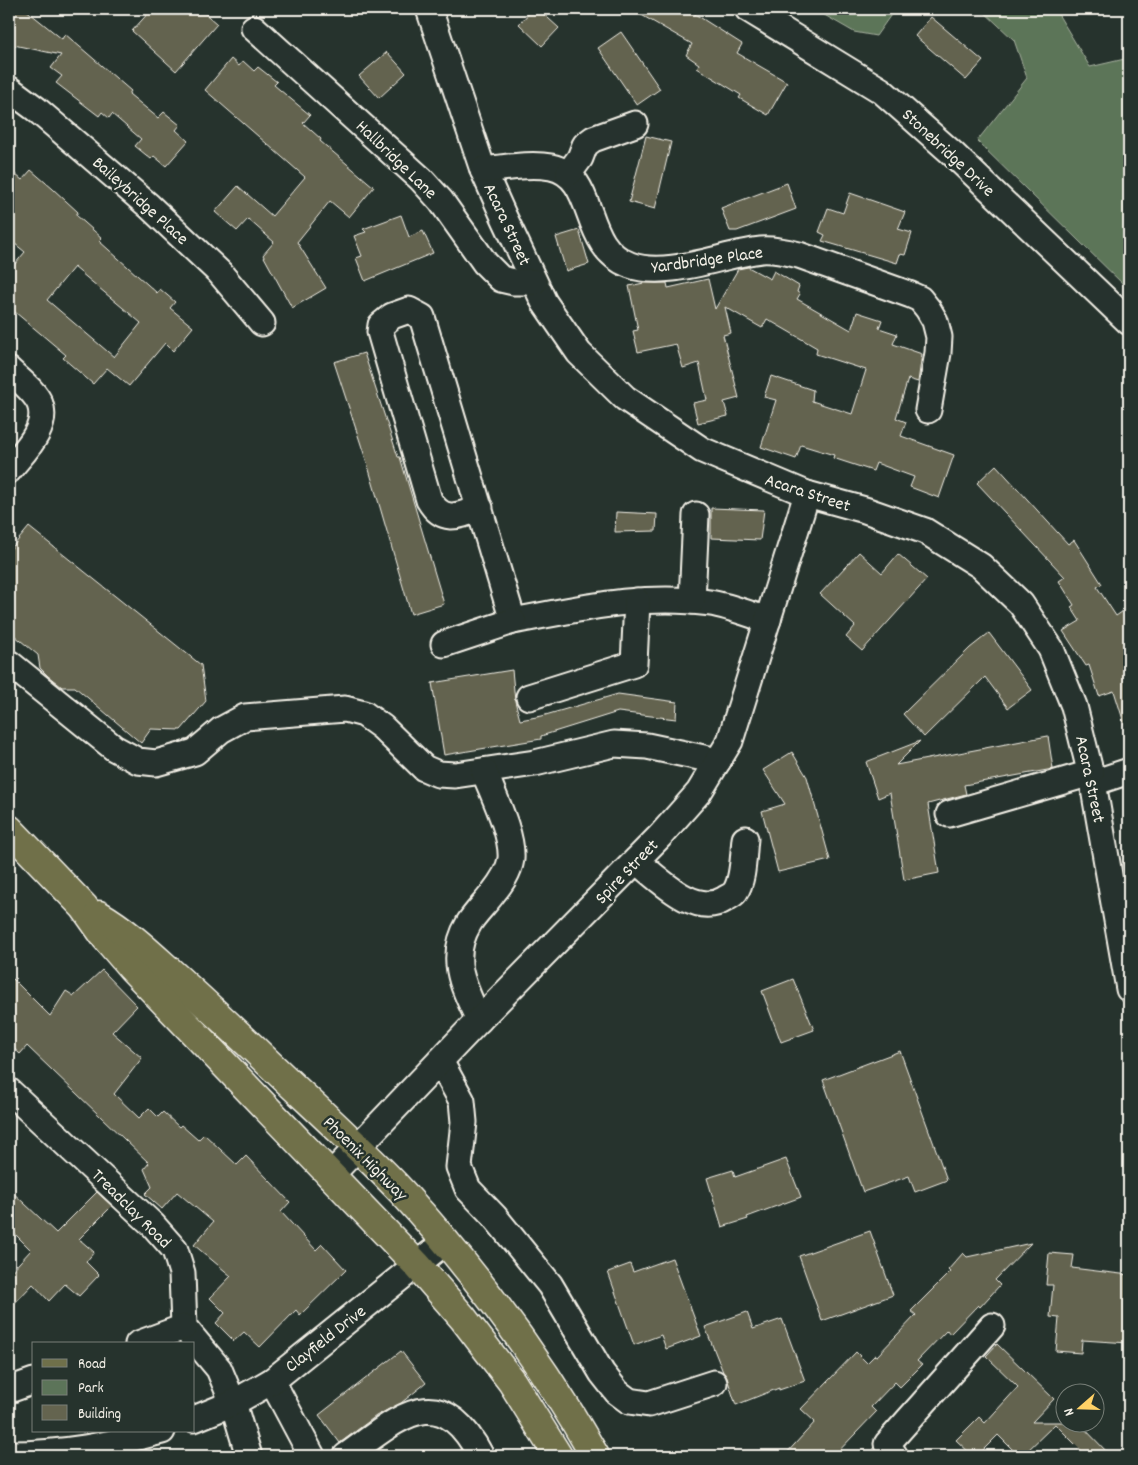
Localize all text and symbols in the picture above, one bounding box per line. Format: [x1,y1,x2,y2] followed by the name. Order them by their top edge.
[895,104,1000,204] street label: Stonebridge Drive
[349,116,442,206] street label: Hallbridge Lane
[86,152,193,252] street label: Baileybridge Place
[476,180,536,271] street label: Acara Street
[650,241,765,282] street label: Yardbridge Place
[761,469,854,520] street label: Acara Street
[1067,734,1110,826] street label: Acara Street
[590,834,666,911] street label: Spire Street
[316,1112,413,1208] street label: Phoenix Highway
[85,1164,176,1255] street label: Treadclay Road
[281,1300,372,1380] street label: Clayfield Drive
[32,1342,195,1432] legend
[78,1354,106,1376] text: Road
[78,1378,104,1400] text: Park
[1056,1382,1106,1432] north arrow
[78,1404,121,1426] text: Building
[1059,1405,1080,1418] text: N

